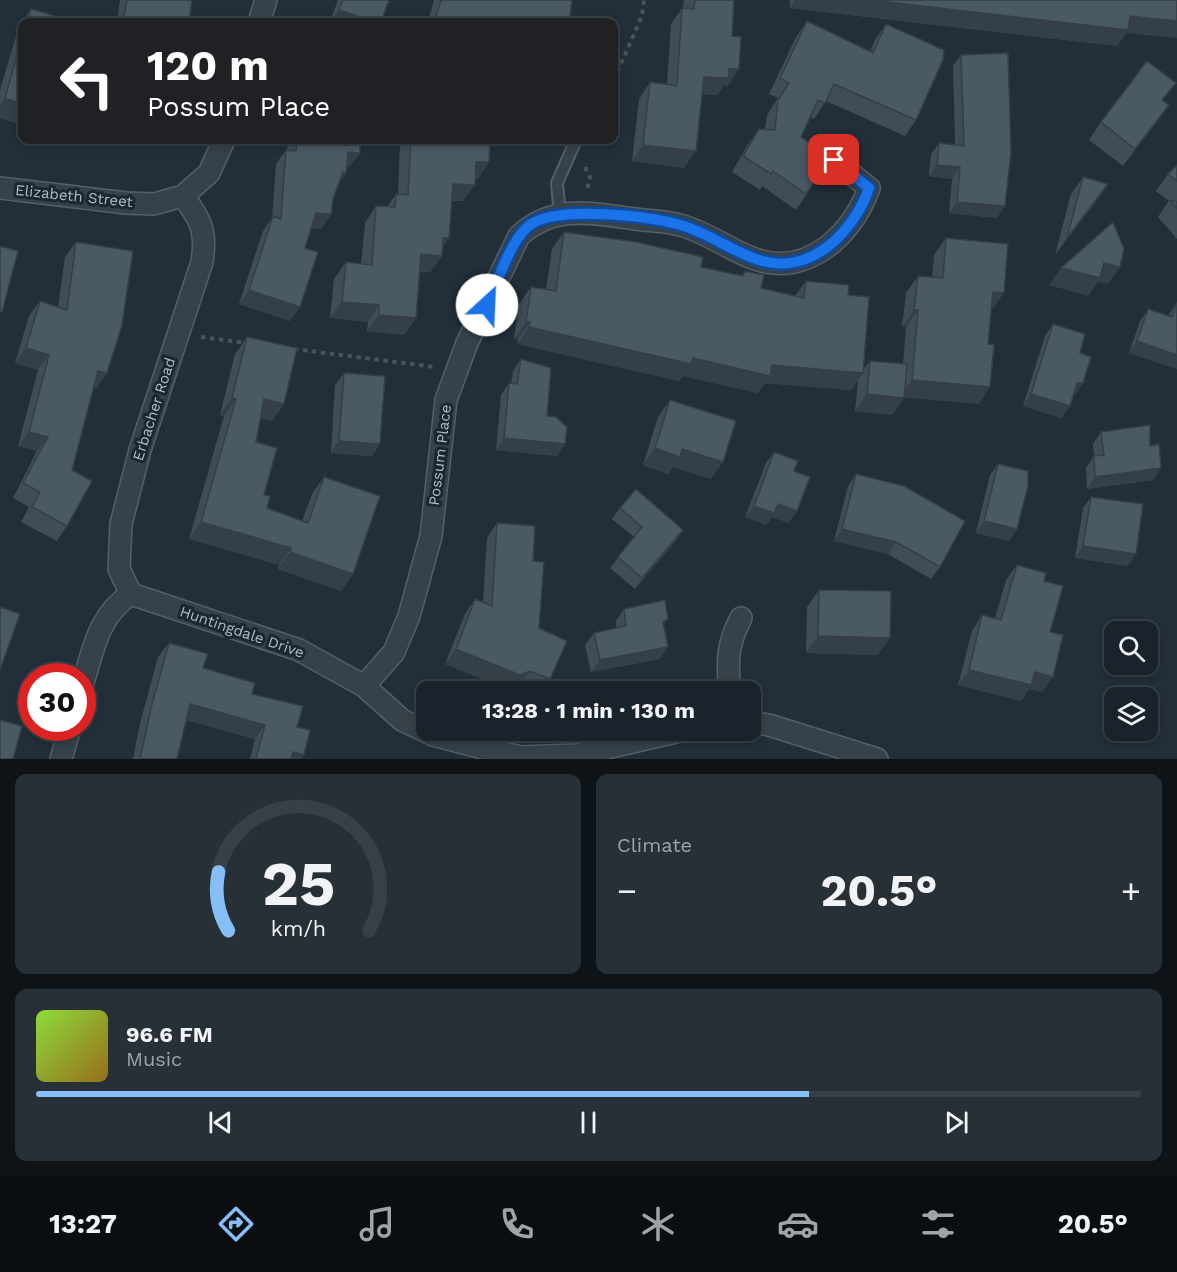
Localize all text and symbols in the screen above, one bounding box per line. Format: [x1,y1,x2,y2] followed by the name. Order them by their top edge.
[147,41,269,90] text: 120 m
[48,42,126,120] icon: left
[147,91,330,123] text: Possum Place
[808,134,859,185] pin
[817,143,850,176] icon: arrive
[14,181,134,211] street label: Elizabeth Street
[455,273,519,337] position arrow
[129,355,179,463] street label: Erbacher Road
[425,403,455,507] street label: Possum Place
[177,602,307,662] street label: Huntingdale Drive
[1104,621,1158,741] map controls
[1104,621,1158,675] button: search
[18,663,96,741] speed limit sign: 30
[1104,687,1158,741] button: layers
[482,698,695,723] text: 13:28 · 1 min · 130 m
[617,833,692,857] text: Climate
[261,847,335,920] text: 25
[821,864,937,917] text: 20.5°
[617,871,637,910] text: −
[1121,871,1141,910] text: +
[270,916,326,941] text: km/h
[126,1022,213,1047] text: 96.6 FM
[126,1047,182,1071] text: Music
[204,1106,237,1139] icon: previous
[572,1106,605,1139] icon: pause
[940,1106,973,1139] icon: next
[215,1203,257,1245] icon: directions
[356,1203,398,1245] icon: music
[496,1203,538,1245] icon: phone
[637,1203,679,1245] icon: climate
[777,1203,819,1245] icon: car
[917,1203,959,1245] icon: filters
[49,1208,117,1240] text: 13:27
[1058,1208,1128,1240] text: 20.5°

